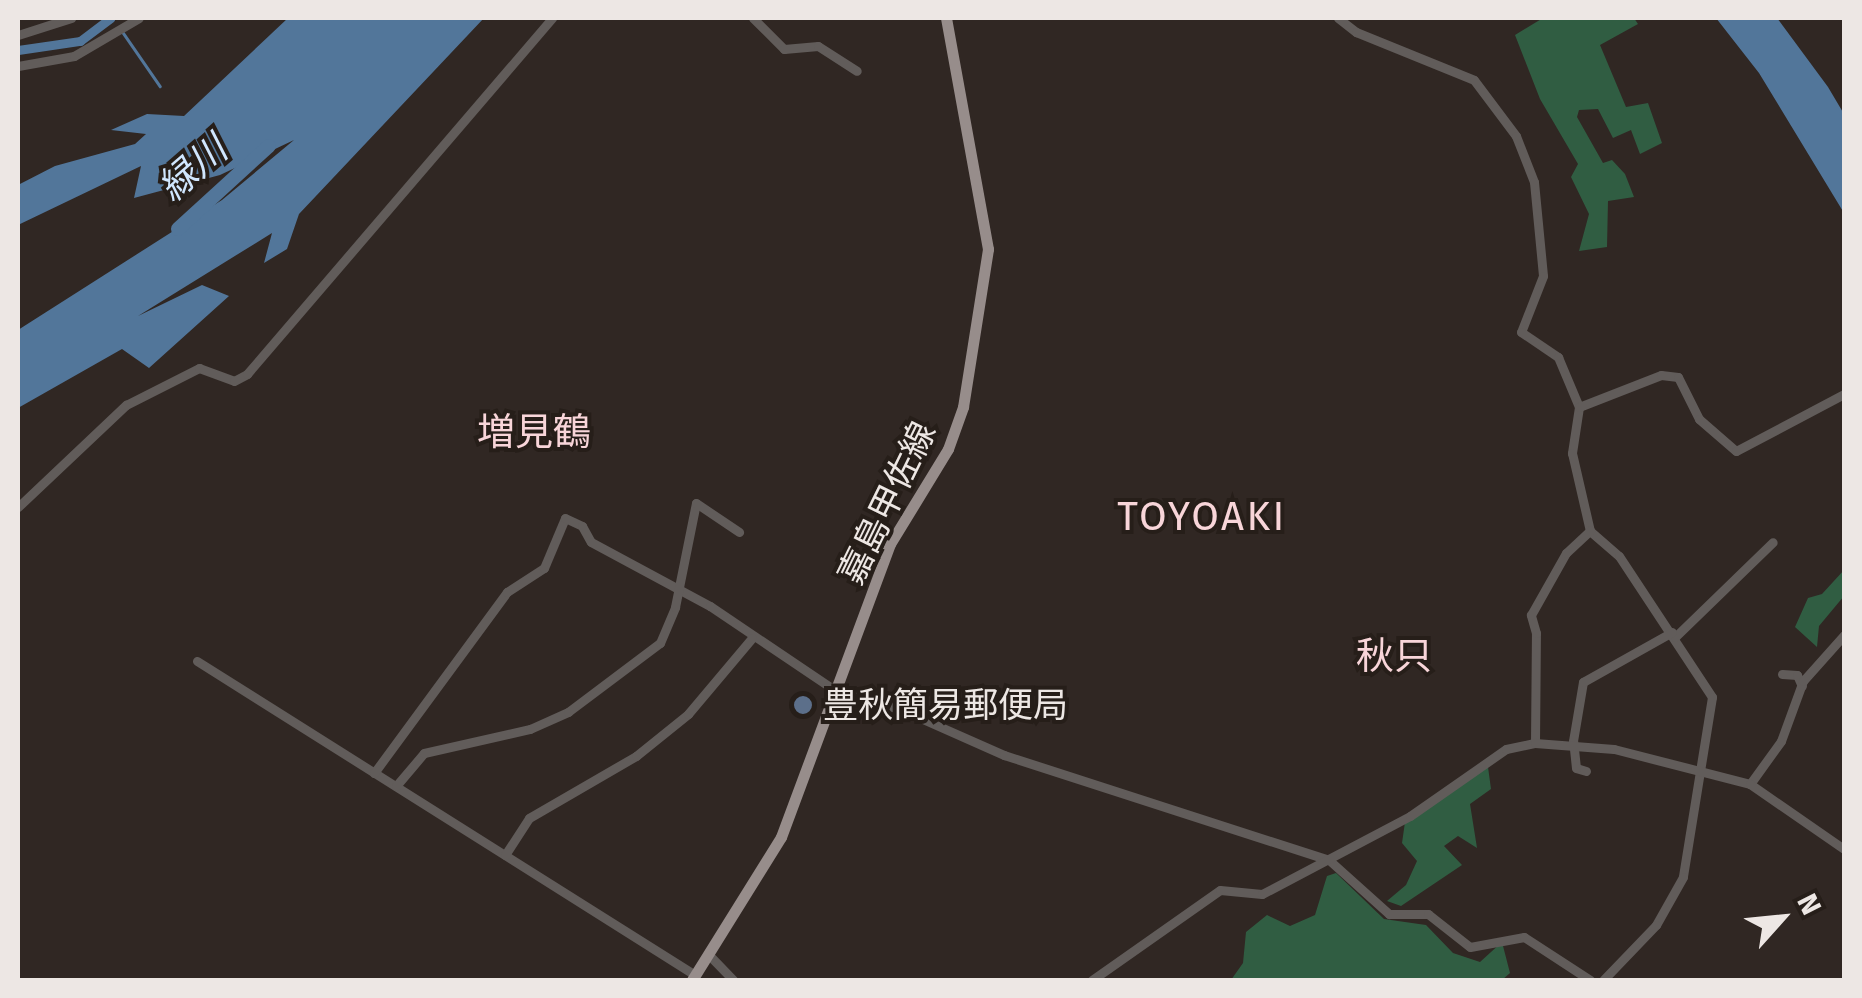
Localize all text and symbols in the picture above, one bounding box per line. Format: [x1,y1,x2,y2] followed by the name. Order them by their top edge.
[149,127,237,211] water label: 緑川
[477,410,591,456] district label: 増見鶴
[830,415,944,591] street label: 嘉島甲佐線
[1117,493,1287,541] district label: TOYOAKI
[1356,634,1432,680] district label: 秋只
[823,684,1068,726] place label: 豊秋簡易郵便局
[792,694,814,716] marker: 豊秋簡易郵便局
[1732,868,1832,968] north arrow
[1790,888,1828,920] text: N

